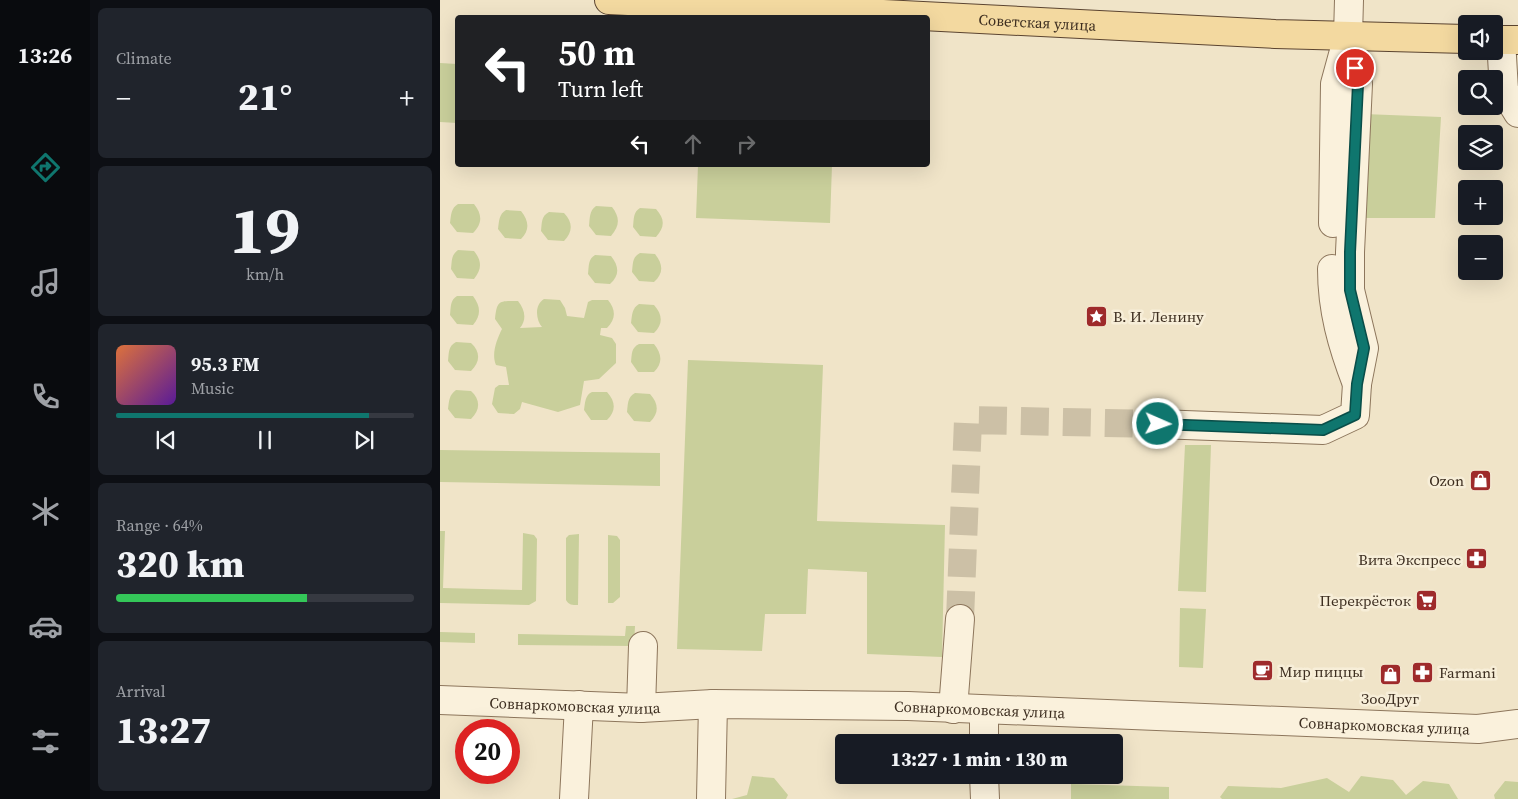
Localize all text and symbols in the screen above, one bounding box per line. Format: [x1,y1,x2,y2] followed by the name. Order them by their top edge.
[978,8,1097,35] street label: Советская улица
[1458,15,1503,280] map controls
[1458,15,1503,60] button: sound
[558,29,635,77] text: 50 m
[475,35,540,100] icon: left
[18,40,72,70] text: 13:26
[116,47,172,69] text: Climate
[1334,47,1376,89] pin
[1341,54,1369,82] icon: arrive
[1458,70,1503,115] button: search
[238,71,292,123] text: 21°
[558,74,643,104] text: Turn left
[116,79,131,117] text: −
[399,79,414,117] text: +
[1458,125,1503,170] button: layers
[626,130,654,158] icon: left
[679,130,707,158] icon: ahead
[732,130,760,158] icon: right
[28,150,63,185] icon: directions
[1458,180,1503,225] button: +
[230,186,300,275] text: 19
[1458,235,1503,280] button: −
[246,263,284,285] text: km/h
[28,265,63,300] icon: music
[1085,304,1109,328] place icon: В. И. Ленину
[1113,306,1204,327] place label: В. И. Ленину
[191,351,260,377] text: 95.3 FM
[191,377,234,399] text: Music
[28,379,63,414] icon: phone
[1131,397,1183,449] position arrow
[152,426,180,454] icon: previous
[251,426,279,454] icon: pause
[350,426,378,454] icon: next
[1468,468,1492,492] shop icon: Ozon
[1429,470,1464,491] place label: Ozon
[28,494,63,529] icon: climate
[116,514,203,536] text: Range · 64%
[116,538,244,590] text: 320 km
[1465,547,1489,571] pharmacy icon: Вита Экспресс
[1358,549,1461,570] place label: Вита Экспресс
[1415,588,1439,612] supermarket icon: Перекрёсток
[1320,590,1412,611] place label: Перекрёсток
[28,609,63,644] icon: car
[1251,659,1275,683] cafe icon: Мир пиццы
[1411,660,1435,684] pharmacy icon: Farmani
[1279,661,1363,682] place label: Мир пиццы
[1439,662,1496,683] place label: Farmani
[1378,663,1402,687] shop icon: ЗооДруг
[116,680,165,702] text: Arrival
[1361,688,1419,709] place label: ЗооДруг
[489,691,661,719] street label: Совнаркомовская улица
[894,695,1066,723] street label: Совнаркомовская улица
[116,704,211,756] text: 13:27
[1298,711,1471,739] street label: Совнаркомовская улица
[455,719,520,784] speed limit sign: 20
[28,724,63,759] icon: filters
[890,746,1068,772] text: 13:27 · 1 min · 130 m

